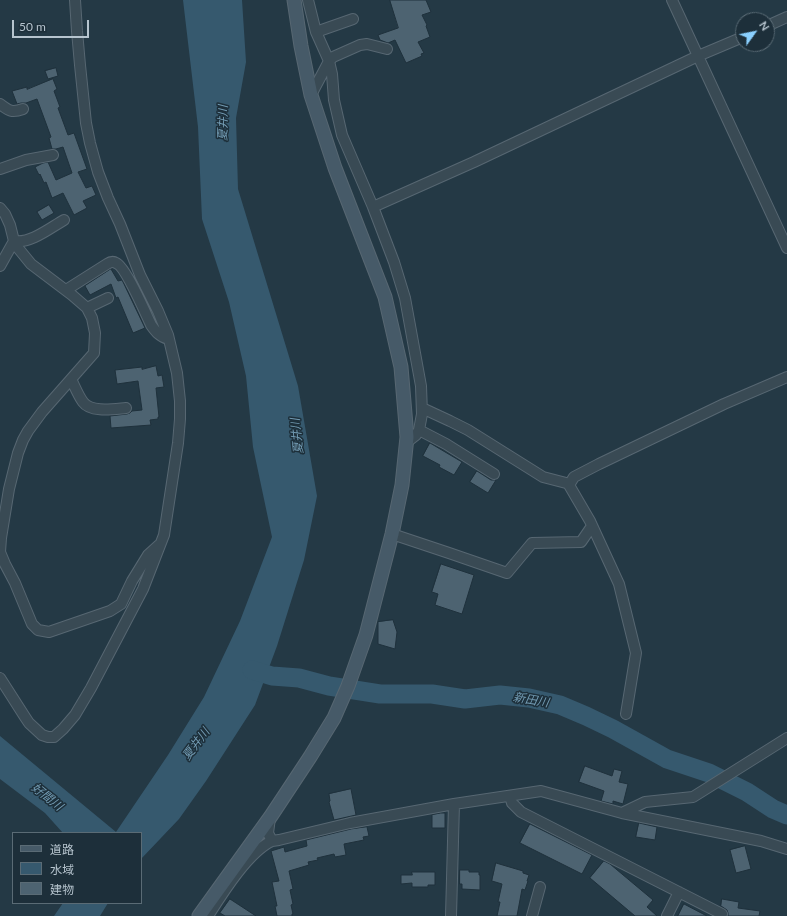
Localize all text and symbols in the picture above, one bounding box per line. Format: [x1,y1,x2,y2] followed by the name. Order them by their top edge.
[14,12,91,38] scale bar
[735,12,775,52] north arrow
[19,19,46,34] text: 50 m
[757,19,772,33] text: N
[215,105,231,141] water label: 夏井川
[288,417,306,455] water label: 夏井川
[512,690,550,710] water label: 新田川
[179,725,213,763] water label: 夏井川
[28,780,66,814] water label: 好間川
[12,832,142,904] legend
[50,842,74,857] text: 道路
[50,862,74,877] text: 水域
[50,882,74,897] text: 建物

